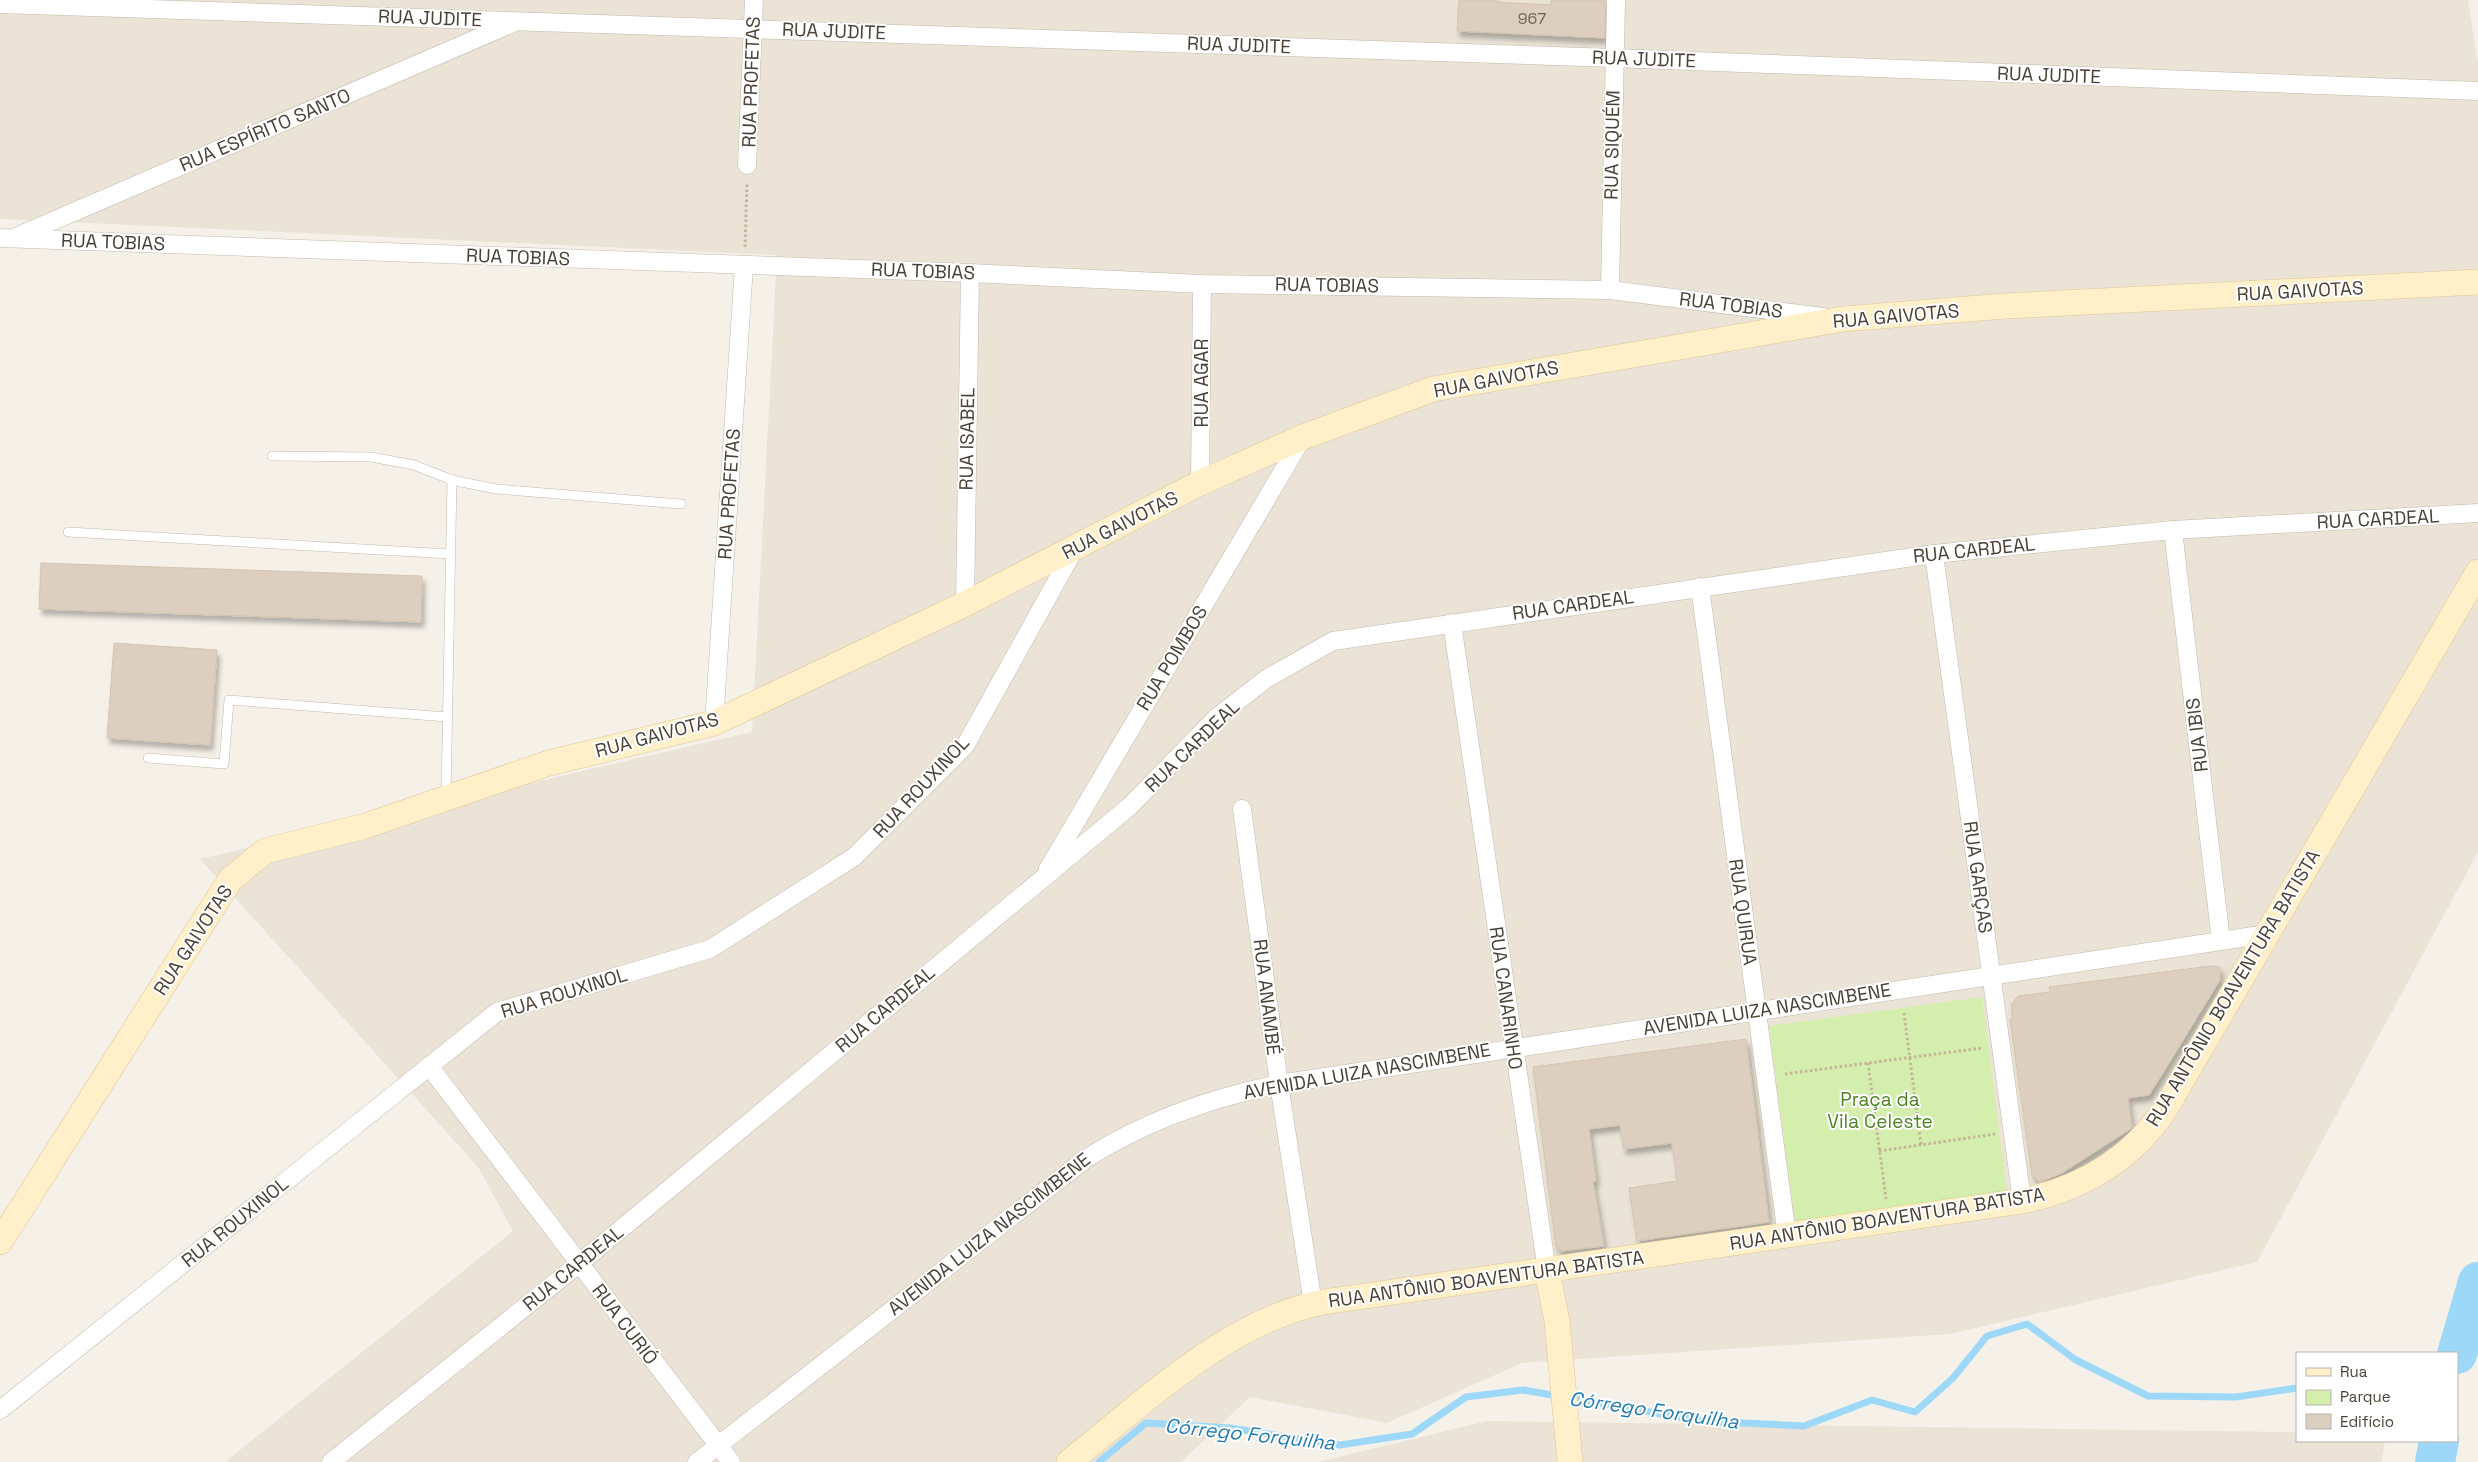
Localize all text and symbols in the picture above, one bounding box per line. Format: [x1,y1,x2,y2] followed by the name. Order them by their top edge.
[378,4,482,32] street label: RUA JUDITE
[1518,8,1546,29] house number: 967
[736,16,766,148] street label: RUA PROFETAS
[782,17,886,45] street label: RUA JUDITE
[1187,31,1291,59] street label: RUA JUDITE
[1592,45,1696,73] street label: RUA JUDITE
[1997,61,2101,89] street label: RUA JUDITE
[176,83,354,177] street label: RUA ESPÍRITO SANTO
[1599,90,1625,200] street label: RUA SIQUÉM
[61,228,165,256] street label: RUA TOBIAS
[466,243,570,271] street label: RUA TOBIAS
[871,257,975,285] street label: RUA TOBIAS
[1275,272,1379,298] street label: RUA TOBIAS
[2236,275,2364,307] street label: RUA GAIVOTAS
[1678,286,1784,324] street label: RUA TOBIAS
[1832,298,1960,334] street label: RUA GAIVOTAS
[1189,338,1214,428] street label: RUA AGAR
[1431,355,1561,403] street label: RUA GAIVOTAS
[954,387,980,491] street label: RUA ISABEL
[712,428,746,560] street label: RUA PROFETAS
[1058,485,1182,565] street label: RUA GAIVOTAS
[2316,503,2440,535] street label: RUA CARDEAL
[1912,531,2036,569] street label: RUA CARDEAL
[1511,584,1635,626] street label: RUA CARDEAL
[1131,601,1213,715] street label: RUA POMBOS
[1139,694,1245,798] street label: RUA CARDEAL
[2180,697,2214,773] street label: RUA IBIS
[592,706,722,764] street label: RUA GAIVOTAS
[867,731,975,843] street label: RUA ROUXINOL
[1958,819,1998,935] street label: RUA GARÇAS
[2140,845,2326,1131] street label: RUA ANTÔNIO BOAVENTURA BATISTA
[1723,857,1763,967] street label: RUA QUIRUA
[148,880,238,1000] street label: RUA GAIVOTAS
[1484,925,1528,1071] street label: RUA CANARINHO
[1247,937,1287,1057] street label: RUA ANAMBÉ
[830,960,940,1058] street label: RUA CARDEAL
[498,962,630,1024] street label: RUA ROUXINOL
[1641,977,1893,1041] street label: AVENIDA LUIZA NASCIMBENE
[1241,1037,1493,1105] street label: AVENIDA LUIZA NASCIMBENE
[1827,1087,1933,1134] park label: Praça da Vila Celeste
[883,1147,1095,1321] street label: AVENIDA LUIZA NASCIMBENE
[176,1171,294,1273] street label: RUA ROUXINOL
[1728,1182,2046,1256] street label: RUA ANTÔNIO BOAVENTURA BATISTA
[517,1220,629,1316] street label: RUA CARDEAL
[1326,1244,1646,1314] street label: RUA ANTÔNIO BOAVENTURA BATISTA
[586,1278,664,1370] street label: RUA CURIÓ
[2296,1352,2458,1442] legend
[2340,1362,2368,1381] text: Rua
[1568,1385,1741,1435] water label: Córrego Forquilha
[2340,1387,2391,1406] text: Parque
[1164,1412,1337,1456] water label: Córrego Forquilha
[2340,1412,2394,1431] text: Edifício

